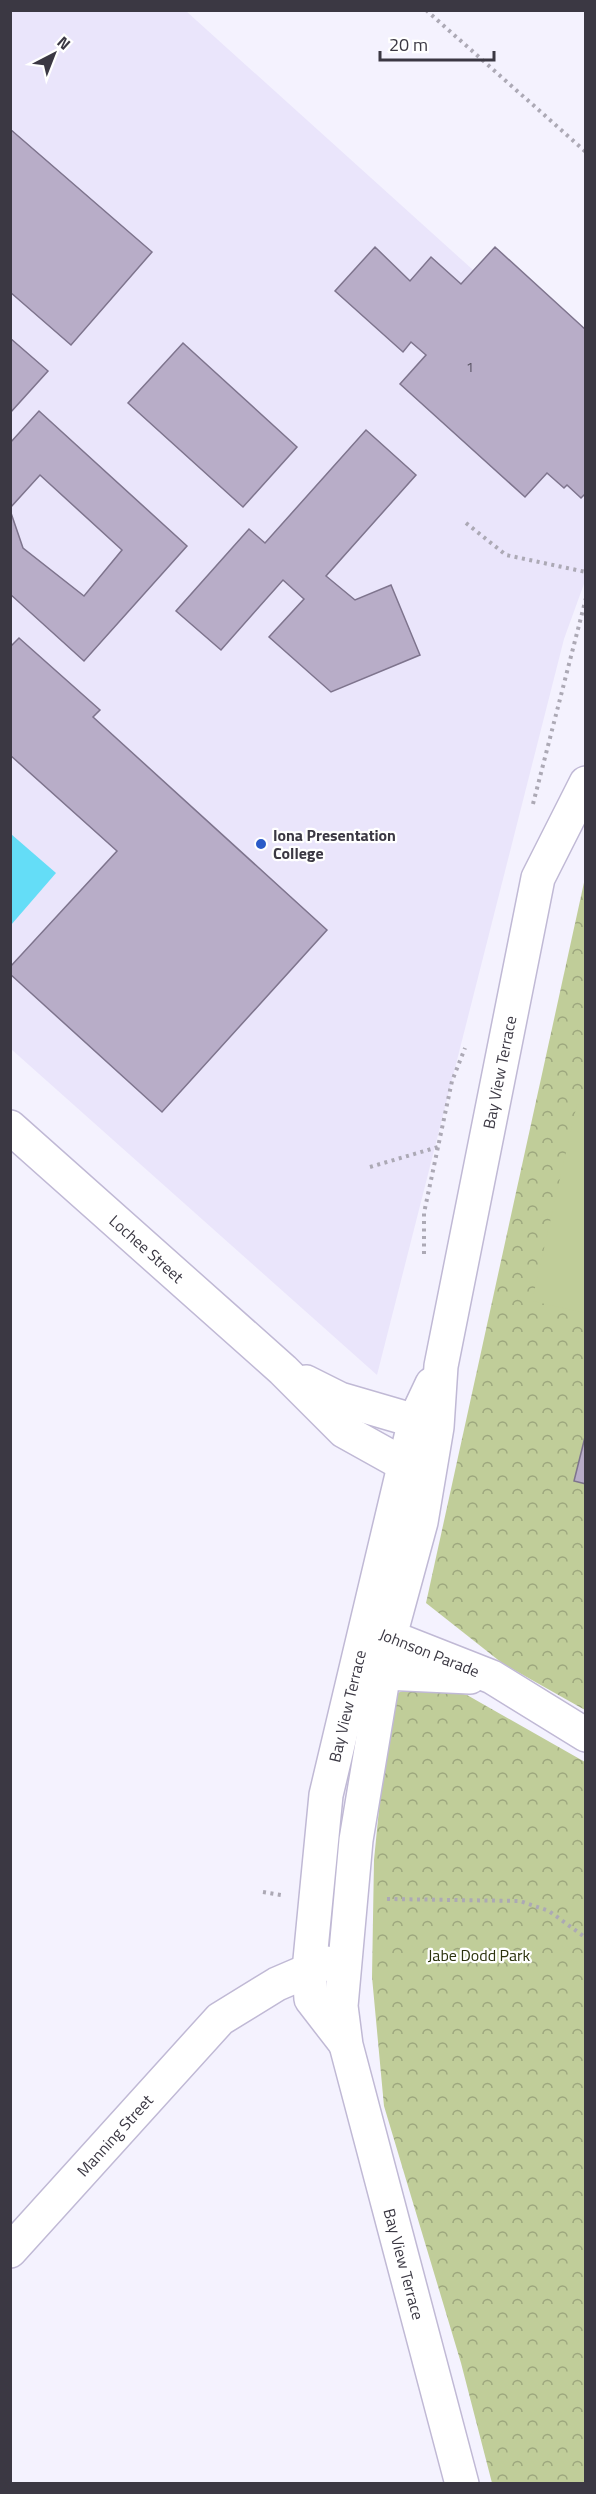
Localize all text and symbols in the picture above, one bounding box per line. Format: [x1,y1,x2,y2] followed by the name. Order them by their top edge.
[24,24,84,84] north arrow
[380,24,494,62] scale bar
[52,30,76,55] text: N
[389,31,428,58] text: 20 m
[466,356,474,377] house number: 1
[273,823,396,865] place label: Iona Presentation College
[254,837,268,851] marker: Iona Presentation College
[476,1014,522,1131] street label: Bay View Terrace
[104,1209,190,1289] street label: Lochee Street
[376,1622,483,1683] street label: Johnson Parade
[322,1647,372,1765] street label: Bay View Terrace
[428,1943,531,1967] park label: Jabe Dodd Park
[71,2089,159,2182] street label: Manning Street
[378,2206,430,2322] street label: Bay View Terrace

